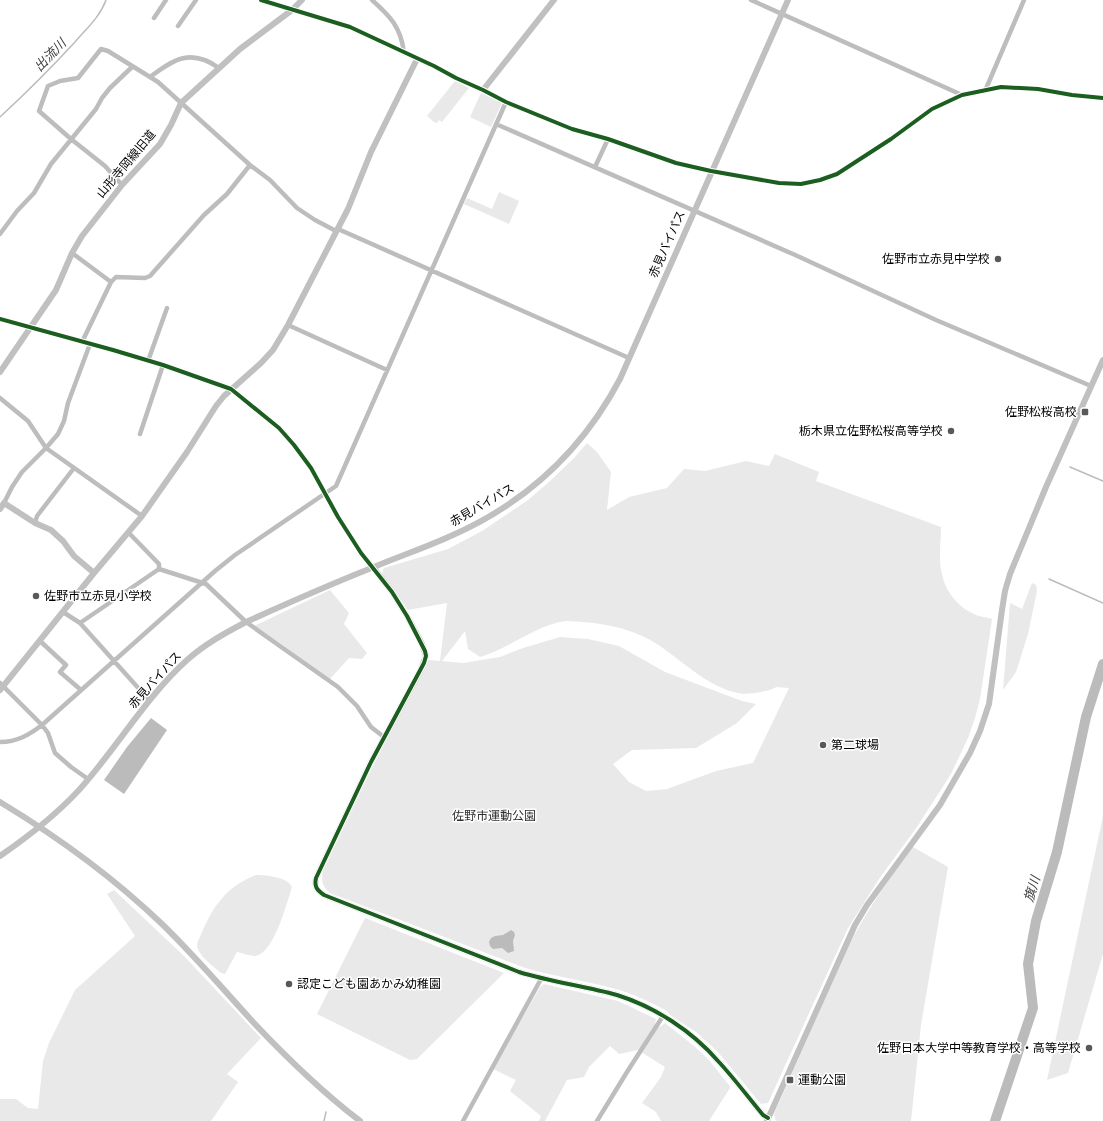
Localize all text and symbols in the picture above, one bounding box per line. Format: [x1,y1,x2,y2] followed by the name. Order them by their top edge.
[31,34,70,74] water label: 出流川
[94,127,158,201] street label: 山形寺岡線旧道
[646,208,688,280] street label: 赤見バイパス
[882,252,990,266] place label: 佐野市立赤見中学校
[993,254,1003,264] marker: 佐野市立赤見中学校
[1005,405,1077,419] place label: 佐野松桜高校
[1080,407,1090,417] marker: 佐野松桜高校
[799,424,943,438] place label: 栃木県立佐野松桜高等学校
[946,426,956,436] marker: 栃木県立佐野松桜高等学校
[447,481,517,529] street label: 赤見バイパス
[44,589,152,603] place label: 佐野市立赤見小学校
[31,591,41,601] marker: 佐野市立赤見小学校
[126,649,184,711] street label: 赤見バイパス
[831,738,879,752] place label: 第二球場
[818,740,828,750] marker: 第二球場
[452,809,536,823] park label: 佐野市運動公園
[1021,872,1044,904] water label: 旗川
[297,977,441,991] place label: 認定こども園あかみ幼稚園
[284,979,294,989] marker: 認定こども園あかみ幼稚園
[877,1041,1081,1055] place label: 佐野日本大学中等教育学校・高等学校
[1084,1043,1094,1053] marker: 佐野日本大学中等教育学校・高等学校
[798,1073,846,1087] place label: 運動公園
[785,1075,795,1085] marker: 運動公園

